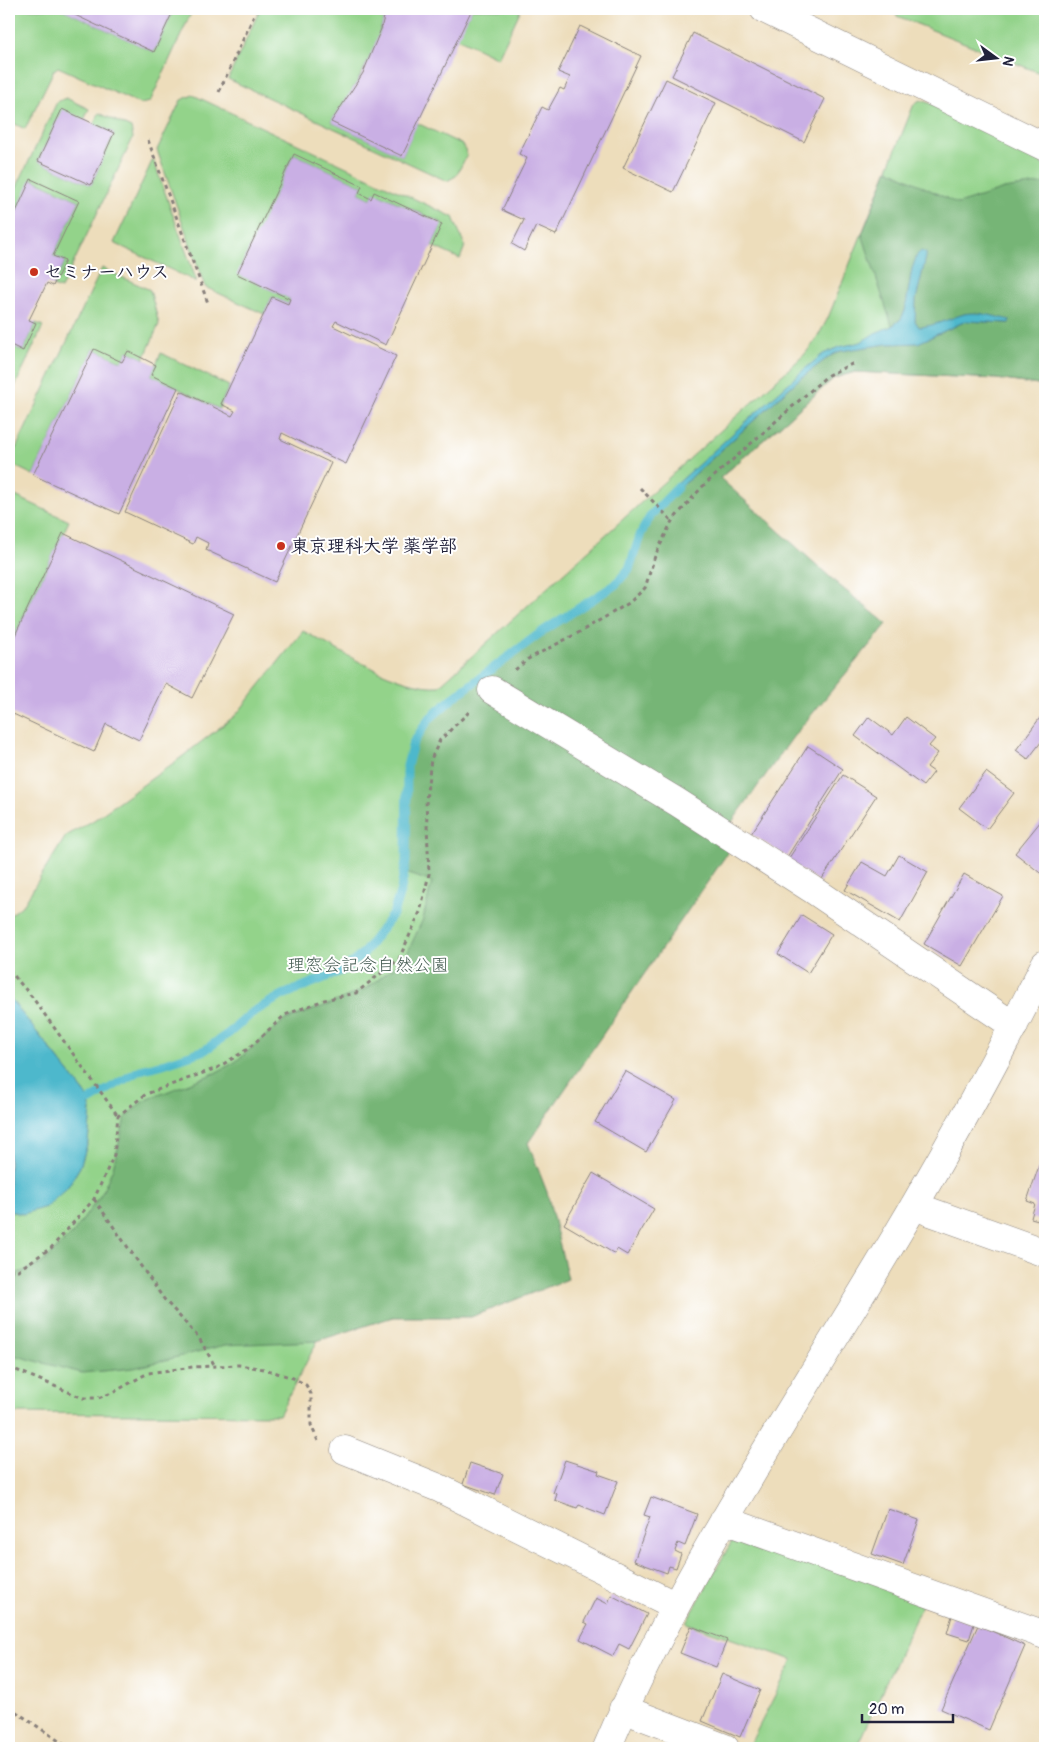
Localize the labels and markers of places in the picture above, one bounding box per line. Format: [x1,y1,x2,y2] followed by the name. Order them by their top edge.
[44,261,169,284] place label: セミナーハウス
[28,266,40,278] marker: セミナーハウス
[291,535,457,558] place label: 東京理科大学 薬学部
[275,540,287,552] marker: 東京理科大学 薬学部

